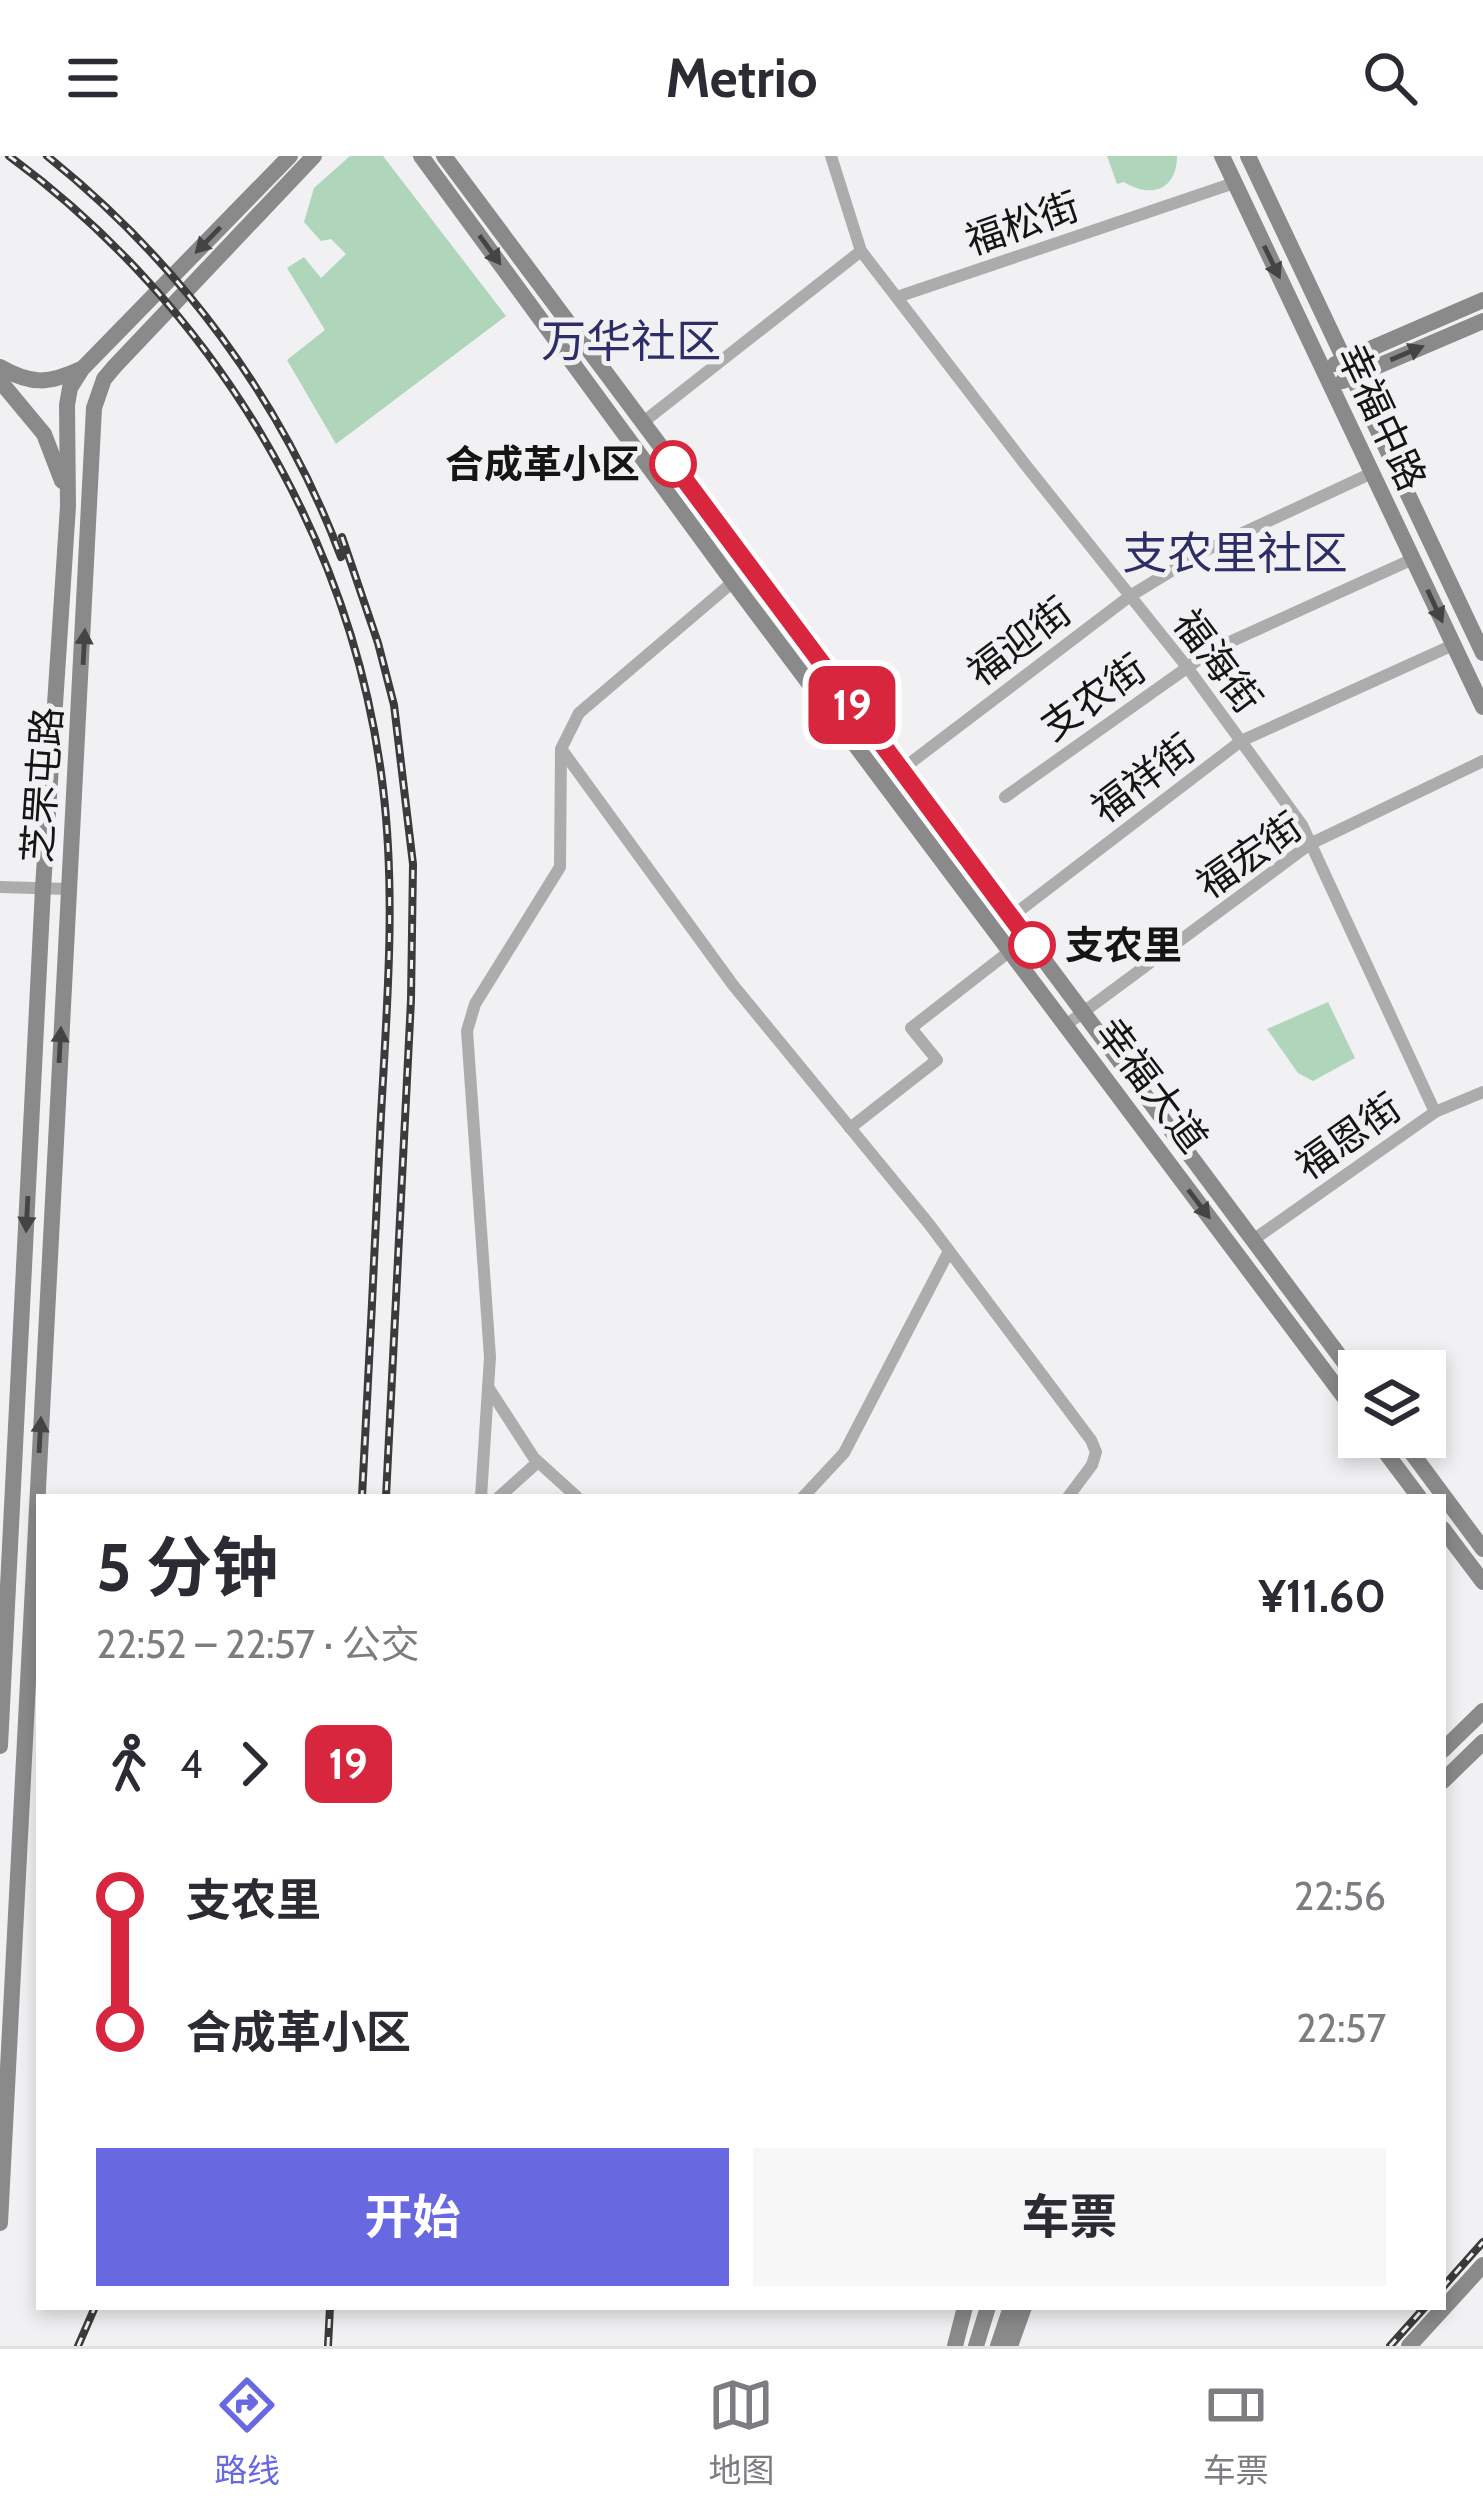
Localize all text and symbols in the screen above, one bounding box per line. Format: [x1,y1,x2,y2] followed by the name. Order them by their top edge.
[60,45,126,111] icon: menu
[665,45,818,111] text: Metrio
[1357,45,1423,111] icon: search
[959,181,1085,265] street label: 福松街
[194,226,222,254] one-way arrow
[478,234,502,266] one-way arrow
[1262,245,1282,280] one-way arrow
[541,314,721,368] district label: 万华社区
[1327,336,1437,498] street label: 幸福中路
[1390,343,1425,363] one-way arrow
[445,440,640,488] place label: 合成革小区
[651,442,695,486] marker: 合成革小区
[1122,526,1348,580] district label: 支农里社区
[958,587,1080,695] street label: 福迎街
[1425,589,1445,624] one-way arrow
[1164,600,1272,722] street label: 福海街
[75,627,94,665] one-way arrow
[1031,644,1155,750] street label: 支农街
[798,666,906,744] line badge: 19
[832,679,872,731] text: 19
[13,706,71,864] street label: 芝罘屯路
[1082,724,1204,832] street label: 福祥街
[1187,802,1311,908] street label: 福宏街
[1065,921,1182,969] place label: 支农里
[1010,923,1054,967] marker: 支农里
[1086,1008,1218,1162] street label: 幸福大道
[50,1026,69,1063] one-way arrow
[1286,1083,1410,1189] street label: 福恩街
[1187,1188,1211,1220] one-way arrow
[17,1196,36,1234] one-way arrow
[1338,1350,1446,1458] map controls
[1338,1350,1446,1458] button: layers
[31,1415,50,1453] one-way arrow
[96,1527,278,1608] text: 5 分钟
[1259,1569,1386,1623] text: ¥11.60
[96,1620,420,1668] text: 22:52 – 22:57 · 公交
[96,1731,162,1797] icon: walk
[221,1731,287,1797] icon: forward
[329,1738,368,1790] text: 19
[180,1740,203,1788] text: 4
[1294,1872,1386,1920] text: 22:56
[186,1873,321,1927] text: 支农里
[1296,2004,1386,2052] text: 22:57
[186,2005,411,2059] text: 合成革小区
[96,2148,729,2286] button: 开始
[753,2148,1386,2286] button: 车票
[214,2372,280,2492] tab: 路线
[708,2372,774,2492] tab: 地图
[1203,2372,1269,2492] tab: 车票

